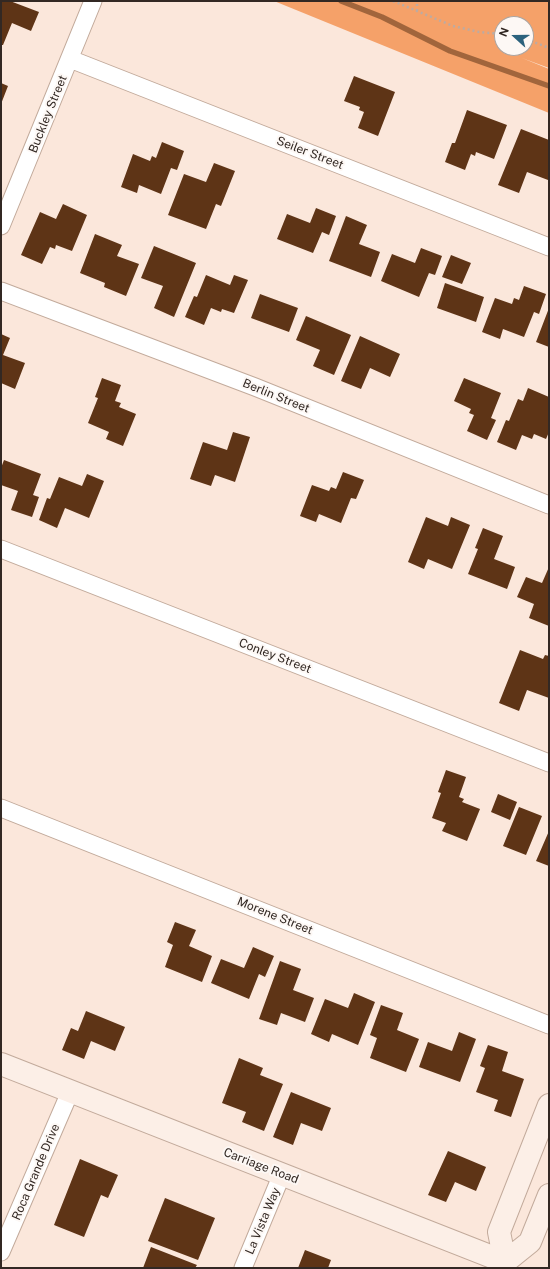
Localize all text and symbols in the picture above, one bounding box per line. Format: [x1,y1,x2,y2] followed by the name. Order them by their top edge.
[494,16,534,56] north arrow
[497,26,511,38] text: N
[26,73,70,155] street label: Buckley Street
[274,134,346,172] street label: Seiler Street
[240,376,312,416] street label: Berlin Street
[237,636,313,676] street label: Conley Street
[235,894,315,938] street label: Morene Street
[9,1122,63,1222] street label: Roca Grande Drive
[221,1145,301,1187] street label: Carriage Road
[242,1185,284,1257] street label: La Vista Way

